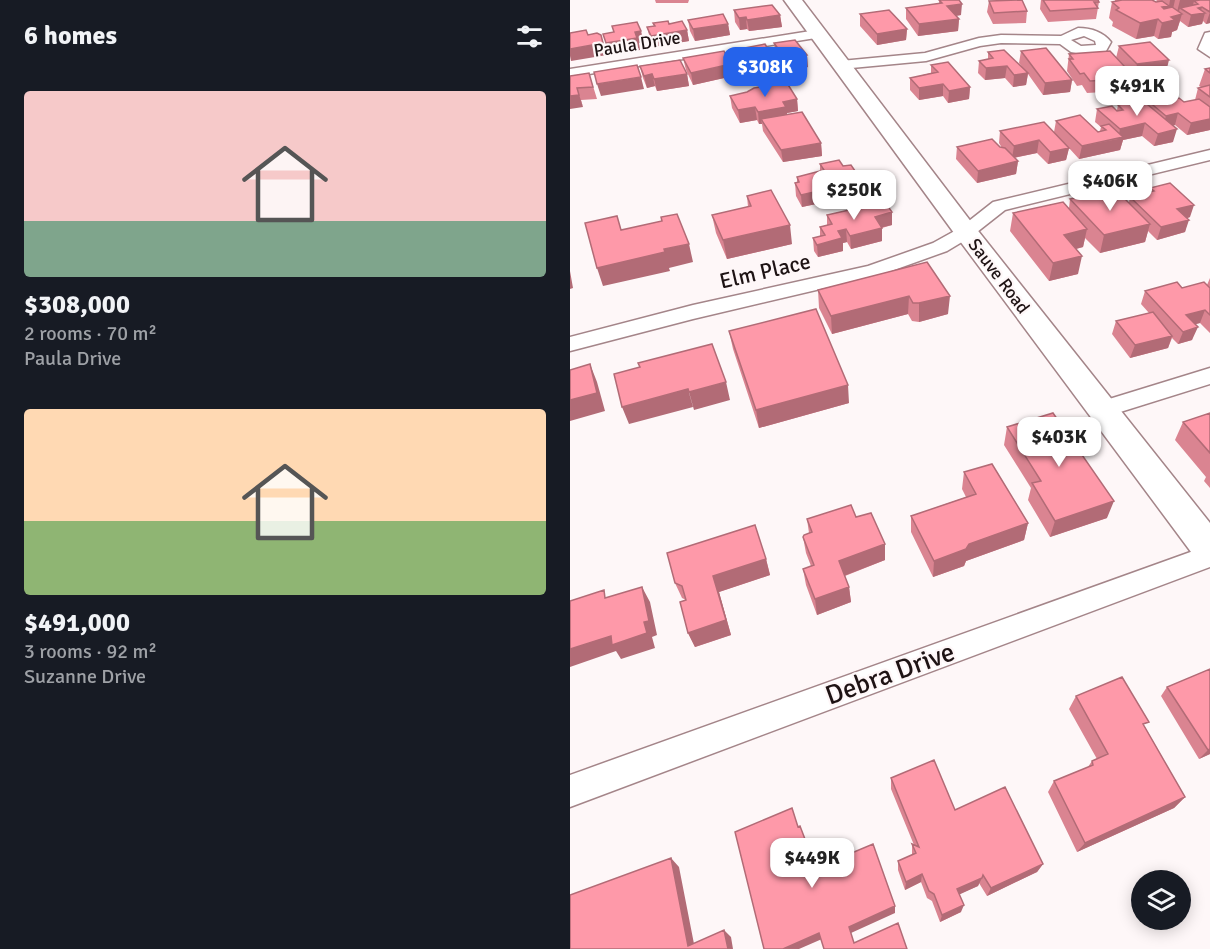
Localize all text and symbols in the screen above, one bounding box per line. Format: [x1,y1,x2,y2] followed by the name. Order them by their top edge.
[24,20,117,52] text: 6 homes
[513,20,546,53] icon: filters
[592,26,682,62] street label: Paula Drive
[723,47,807,98] pin: $308K
[737,54,793,79] text: $308K
[1095,66,1179,117] pin: $491K
[1109,73,1165,98] text: $491K
[231,130,339,238] icon: home
[1068,161,1152,212] pin: $406K
[1082,168,1138,193] text: $406K
[812,170,896,221] pin: $250K
[826,177,882,202] text: $250K
[964,234,1034,318] street label: Sauve Road
[717,247,813,295] street label: Elm Place
[24,289,130,321] text: $308,000
[24,321,157,346] text: 2 rooms · 70 m²
[24,346,121,371] text: Paula Drive
[1017,417,1101,468] pin: $403K
[1031,424,1087,449] text: $403K
[231,448,339,556] icon: home
[24,607,130,639] text: $491,000
[821,635,959,713] street label: Debra Drive
[24,639,157,664] text: 3 rooms · 92 m²
[24,664,146,689] text: Suzanne Drive
[770,838,854,889] pin: $449K
[784,845,840,870] text: $449K
[1131,870,1191,930] map controls
[1131,870,1191,930] button: layers

